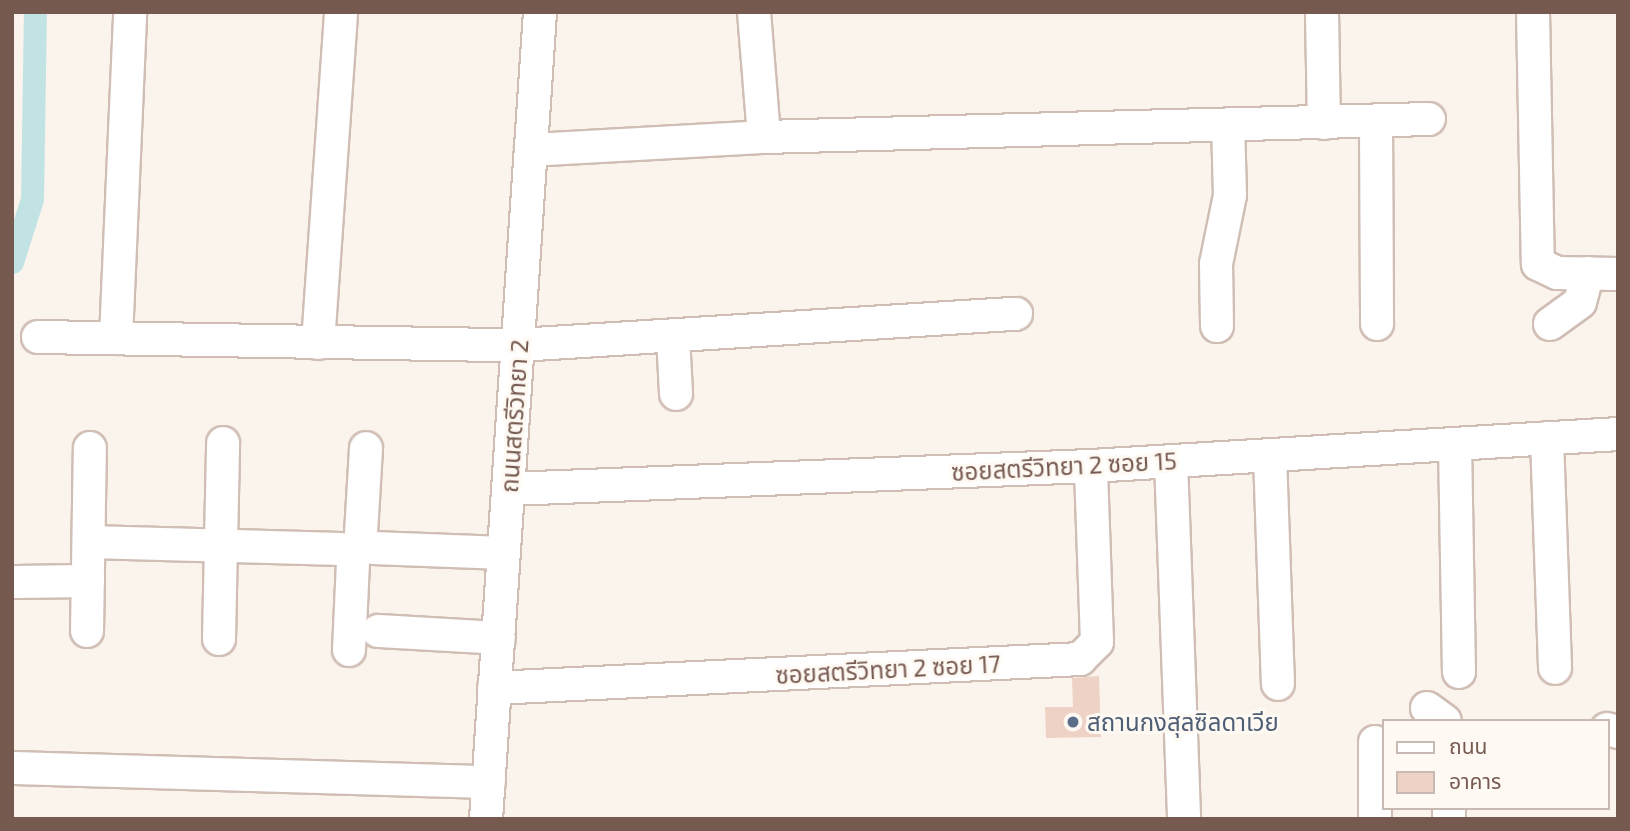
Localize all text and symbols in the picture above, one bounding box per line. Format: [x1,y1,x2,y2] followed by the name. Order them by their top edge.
[494,338,534,494] street label: ถนนสตรีวิทยา 2
[950,446,1178,486] street label: ซอยสตรีวิทยา 2 ซอย 15
[775,649,1001,689] street label: ซอยสตรีวิทยา 2 ซอย 17
[1087,708,1279,736] place label: สถานกงสุลซิลดาเวีย
[1065,714,1081,730] marker: สถานกงสุลซิลดาเวีย
[1382,719,1609,810] legend
[1449,733,1487,758] text: ถนน
[1449,768,1501,793] text: อาคาร

